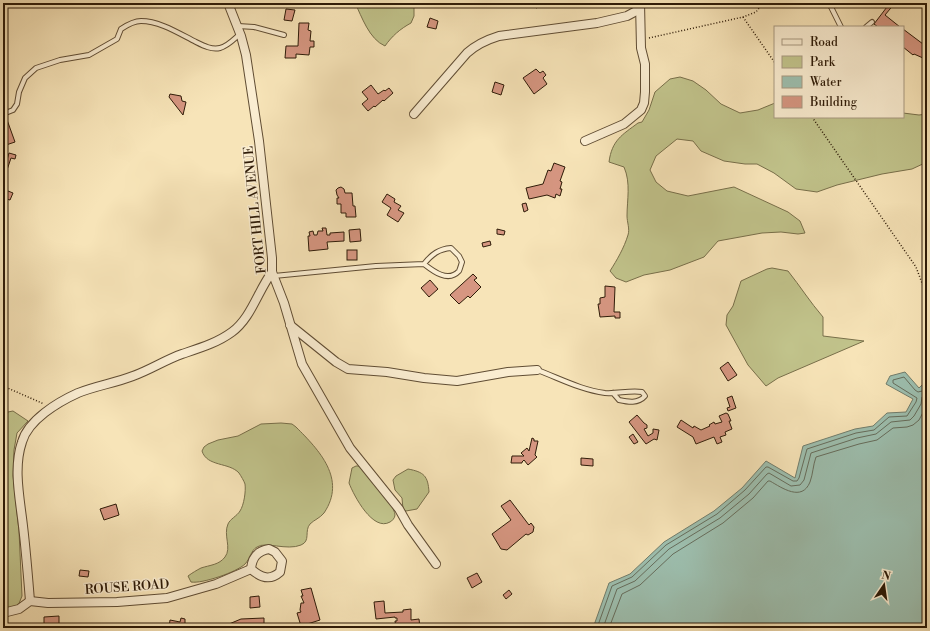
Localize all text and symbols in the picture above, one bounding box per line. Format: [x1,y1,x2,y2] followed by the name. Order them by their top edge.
[774,26,904,118] legend
[810,35,838,50] text: Road
[810,55,836,70] text: Park
[809,75,842,90] text: Water
[809,95,858,110] text: Building
[240,145,270,275] street label: FORT HILL AVENUE
[864,565,904,605] north arrow
[880,568,892,584] text: N
[84,576,170,598] street label: ROUSE ROAD

